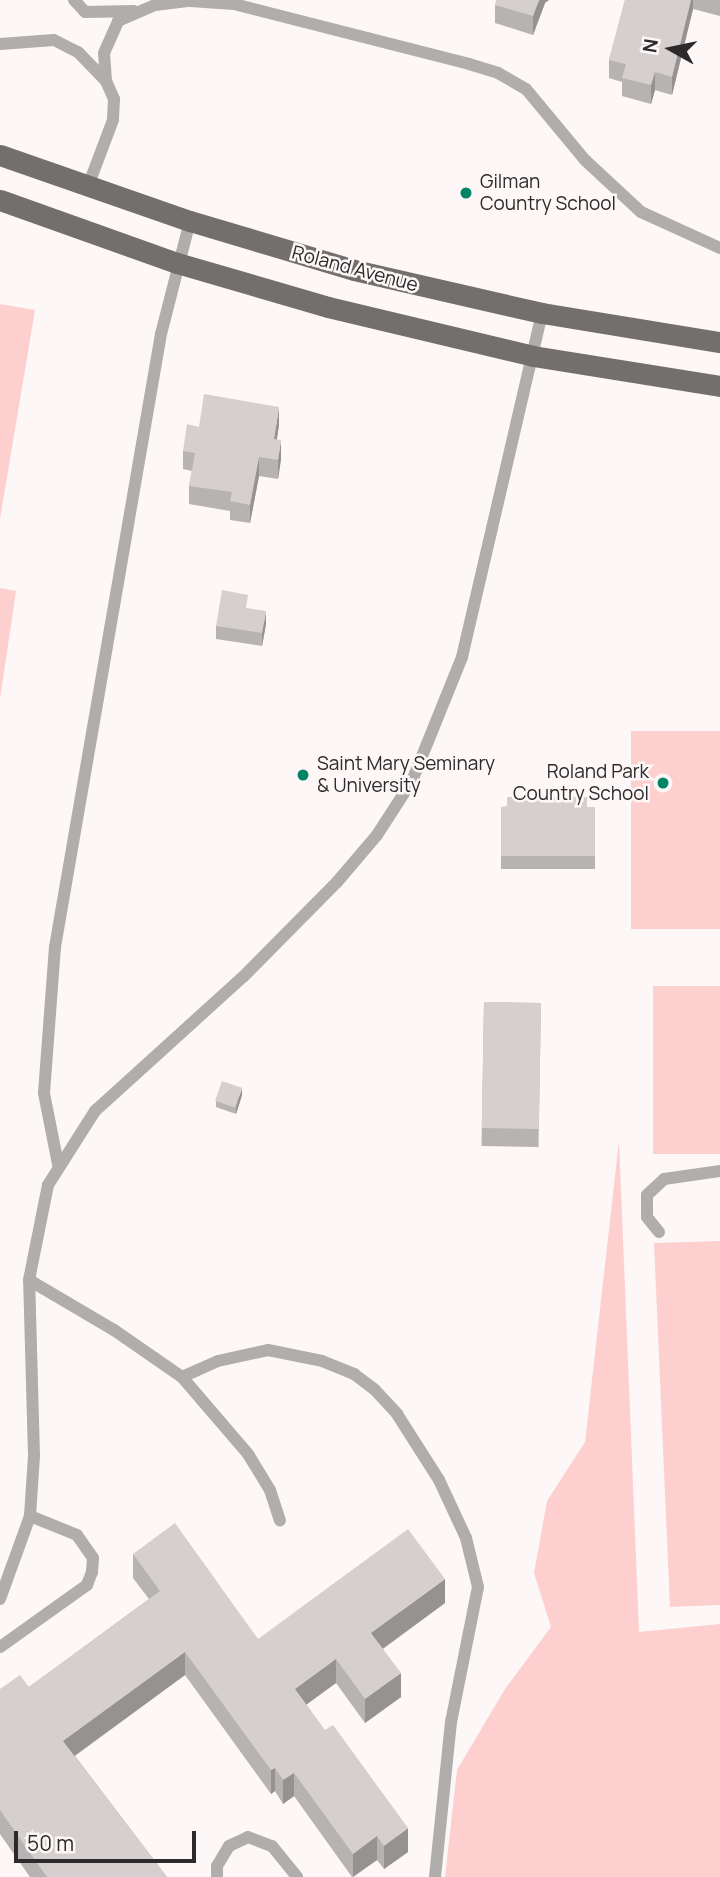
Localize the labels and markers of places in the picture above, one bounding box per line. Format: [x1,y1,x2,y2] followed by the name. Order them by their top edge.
[480,171,616,215] place label: Gilman Country School
[458,185,474,201] marker: Gilman Country School
[317,753,495,797] place label: Saint Mary Seminary & University
[513,761,649,805] place label: Roland Park Country School
[295,767,311,783] marker: Saint Mary Seminary & University
[655,775,671,791] marker: Roland Park Country School

